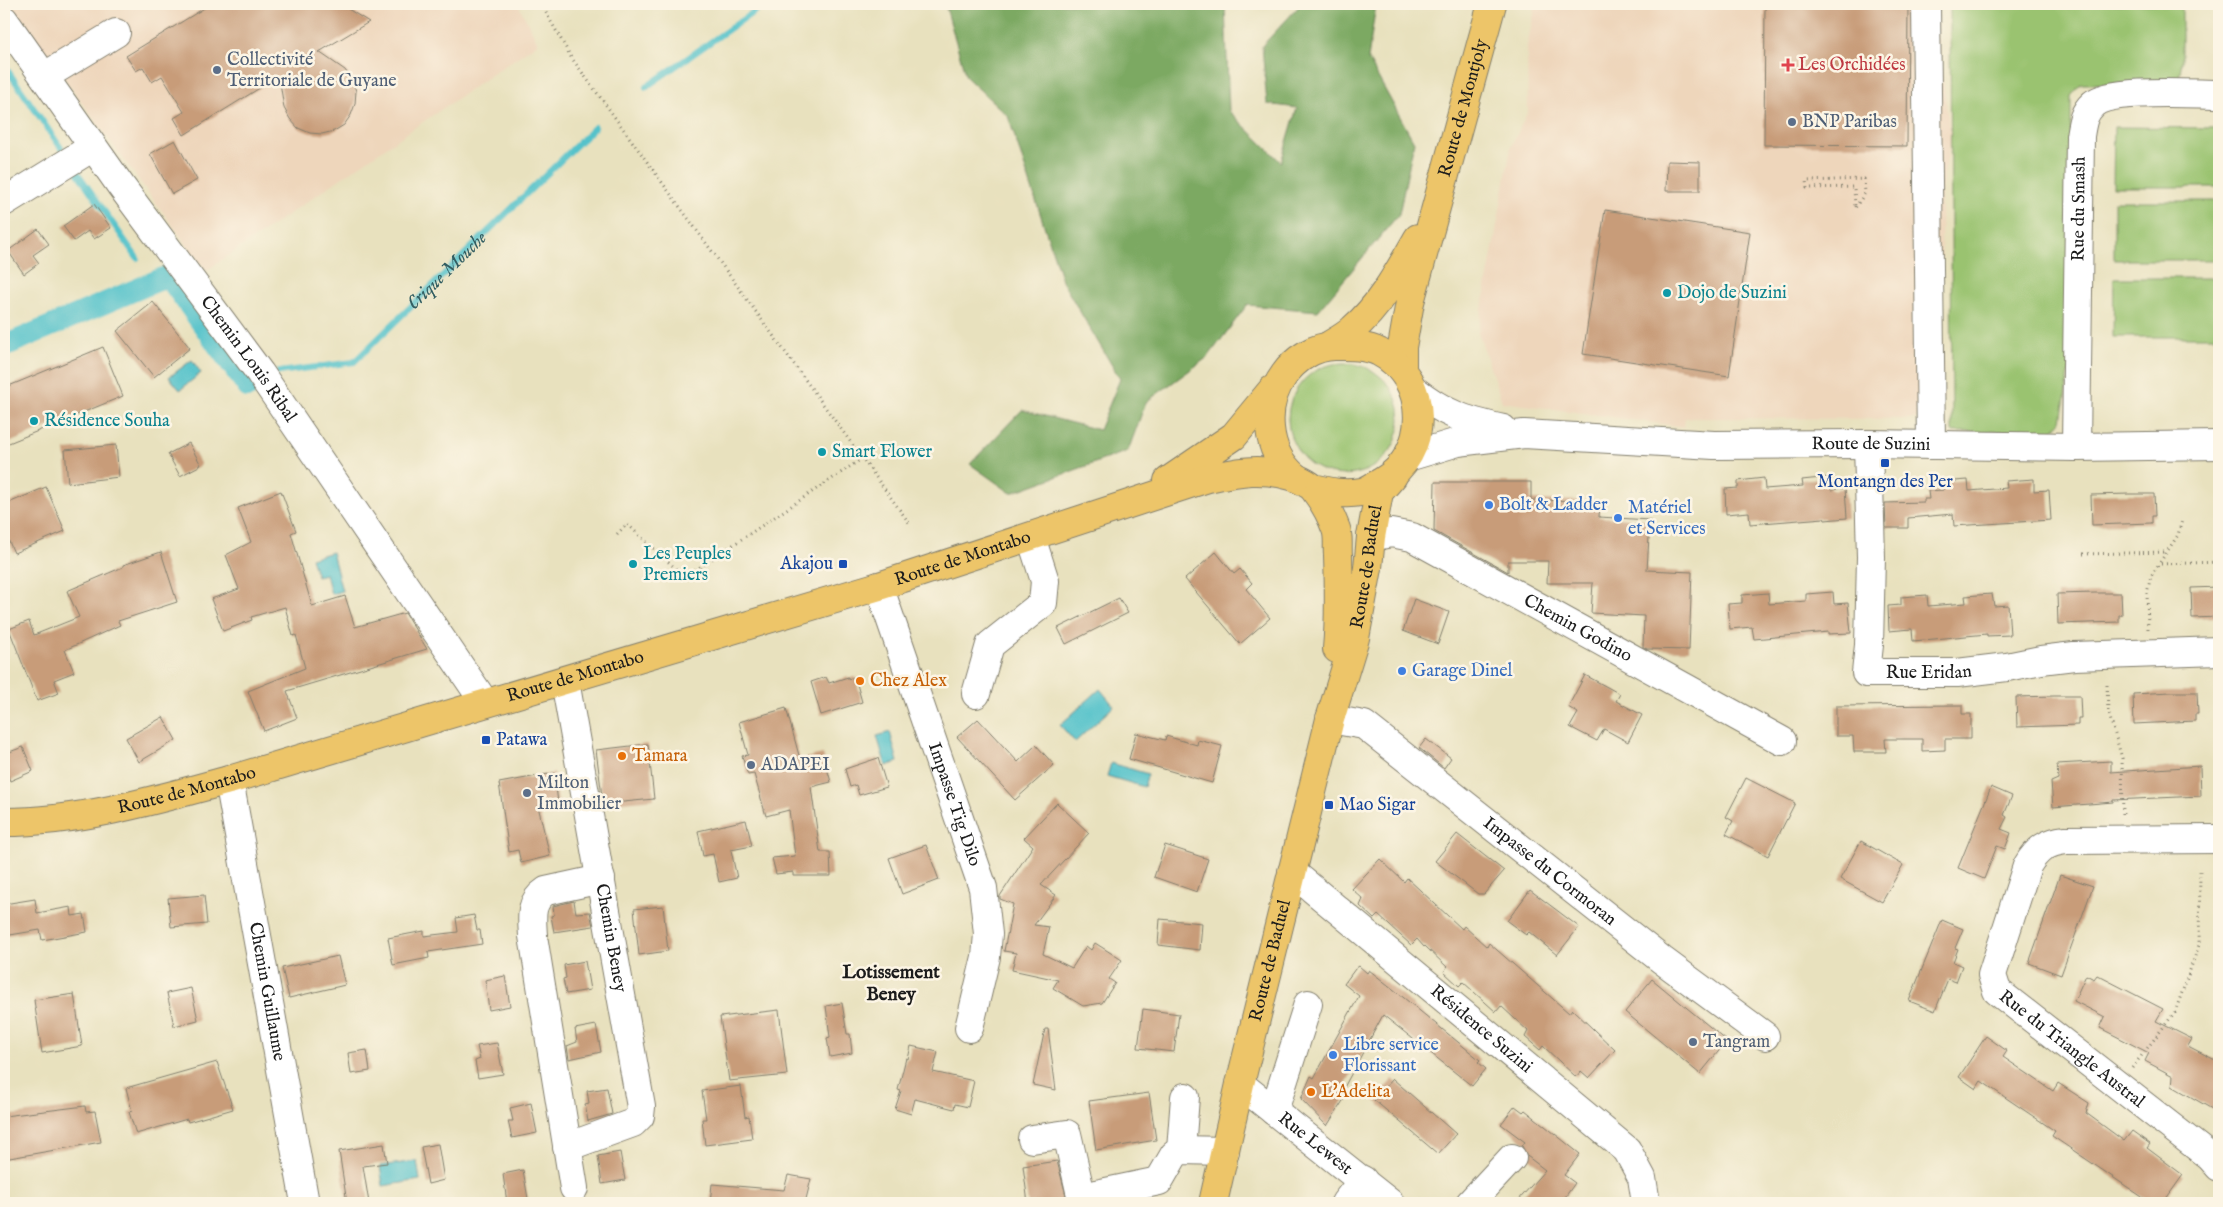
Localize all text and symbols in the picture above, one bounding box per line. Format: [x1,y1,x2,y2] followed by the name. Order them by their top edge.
[1433,36,1493,180] street label: Route de Montjoly
[227,49,397,93] place label: Collectivité Territoriale de Guyane
[1798,54,1905,77] place label: Les Orchidées
[1782,59,1794,71] marker: Les Orchidées
[211,64,223,76] marker: Collectivité Territoriale de Guyane
[1802,111,1897,134] place label: BNP Paribas
[1786,116,1798,128] marker: BNP Paribas
[2067,156,2091,262] street label: Rue du Smash
[402,226,493,315] water label: Crique Mouche
[1677,282,1787,305] place label: Dojo de Suzini
[1661,287,1673,299] marker: Dojo de Suzini
[195,291,302,427] street label: Chemin Louis Ribal
[44,410,170,433] place label: Résidence Souha
[28,415,40,427] marker: Résidence Souha
[1811,432,1931,456] street label: Route de Suzini
[832,441,932,464] place label: Smart Flower
[816,446,828,458] marker: Smart Flower
[1879,457,1891,469] marker: Montangn des Per
[1817,471,1953,494] place label: Montangn des Per
[1499,494,1608,517] place label: Bolt & Ladder
[1628,497,1706,541] place label: Matériel et Services
[1483,499,1495,511] marker: Bolt & Ladder
[1346,503,1388,630] street label: Route de Baduel
[1612,512,1624,524] marker: Matériel et Services
[892,525,1034,592] street label: Route de Montabo
[643,543,731,587] place label: Les Peuples Premiers
[779,553,833,576] place label: Akajou
[627,558,639,570] marker: Les Peuples Premiers
[837,558,849,570] marker: Akajou
[1519,589,1636,668] street label: Chemin Godino
[504,645,647,708] street label: Route de Montabo
[1412,660,1513,683] place label: Garage Dinel
[1886,660,1973,685] street label: Rue Eridan
[1396,665,1408,677] marker: Garage Dinel
[870,670,947,693] place label: Chez Alex
[854,675,866,687] marker: Chez Alex
[496,729,548,752] place label: Patawa
[480,734,492,746] marker: Patawa
[922,739,986,870] street label: Impasse Tig Dilo
[632,745,688,768] place label: Tamara
[616,750,628,762] marker: Tamara
[760,754,830,777] place label: ADAPEI
[745,759,757,771] marker: ADAPEI
[116,761,259,820] street label: Route de Montabo
[537,772,621,816] place label: Milton Immobilier
[521,787,533,799] marker: Milton Immobilier
[1339,794,1416,817] place label: Mao Sigar
[1323,799,1335,811] marker: Mao Sigar
[1478,812,1621,931] street label: Impasse du Cormoran
[590,882,632,994] street label: Chemin Beney
[1244,897,1297,1024] street label: Route de Baduel
[243,920,291,1063] street label: Chemin Guillaume
[842,961,940,1007] district label: Lotissement Beney
[1425,980,1537,1078] street label: Résidence Suzini
[1994,985,2149,1113] street label: Rue du Triangle Austral
[1703,1031,1770,1054] place label: Tangram
[1343,1034,1439,1078] place label: Libre service Florissant
[1687,1036,1699,1048] marker: Tangram
[1327,1049,1339,1061] marker: Libre service Florissant
[1321,1081,1391,1104] place label: L'Adelita
[1305,1086,1317,1098] marker: L'Adelita
[1273,1107,1357,1180] street label: Rue Lewest

